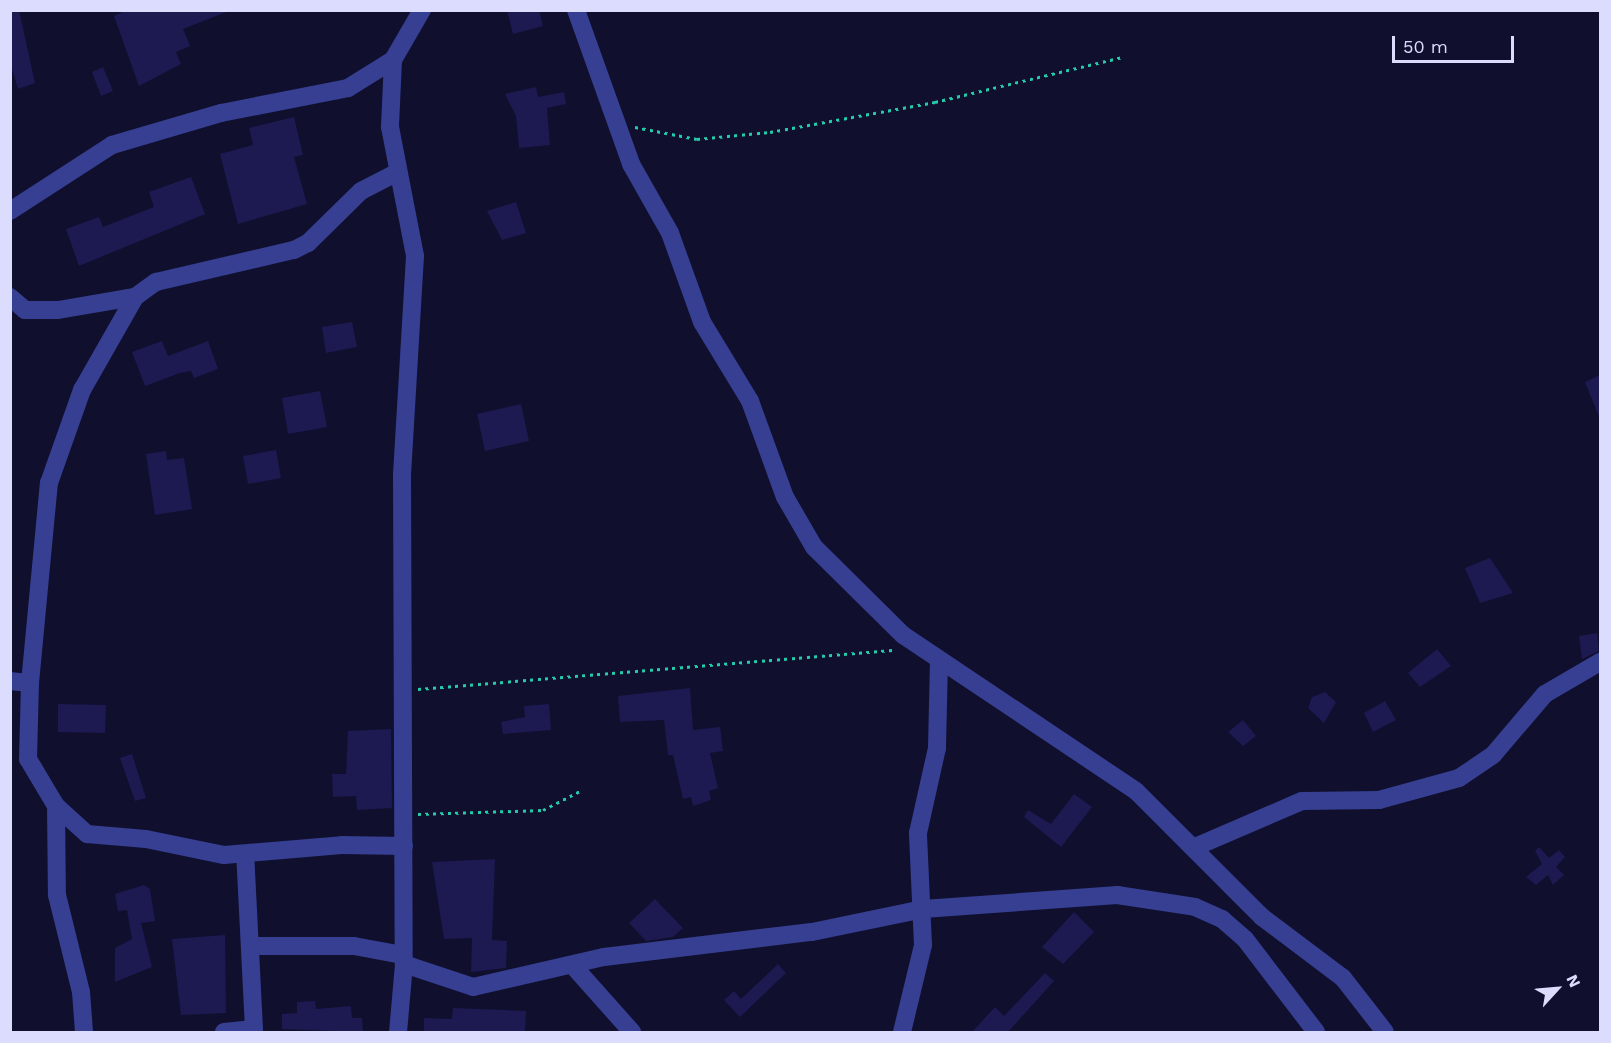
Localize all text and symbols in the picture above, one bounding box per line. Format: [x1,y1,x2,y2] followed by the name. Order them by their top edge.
[1395,24,1516,62] scale bar
[1403,36,1448,57] text: 50 m
[1527,959,1587,1019] north arrow
[1562,971,1585,990] text: N

